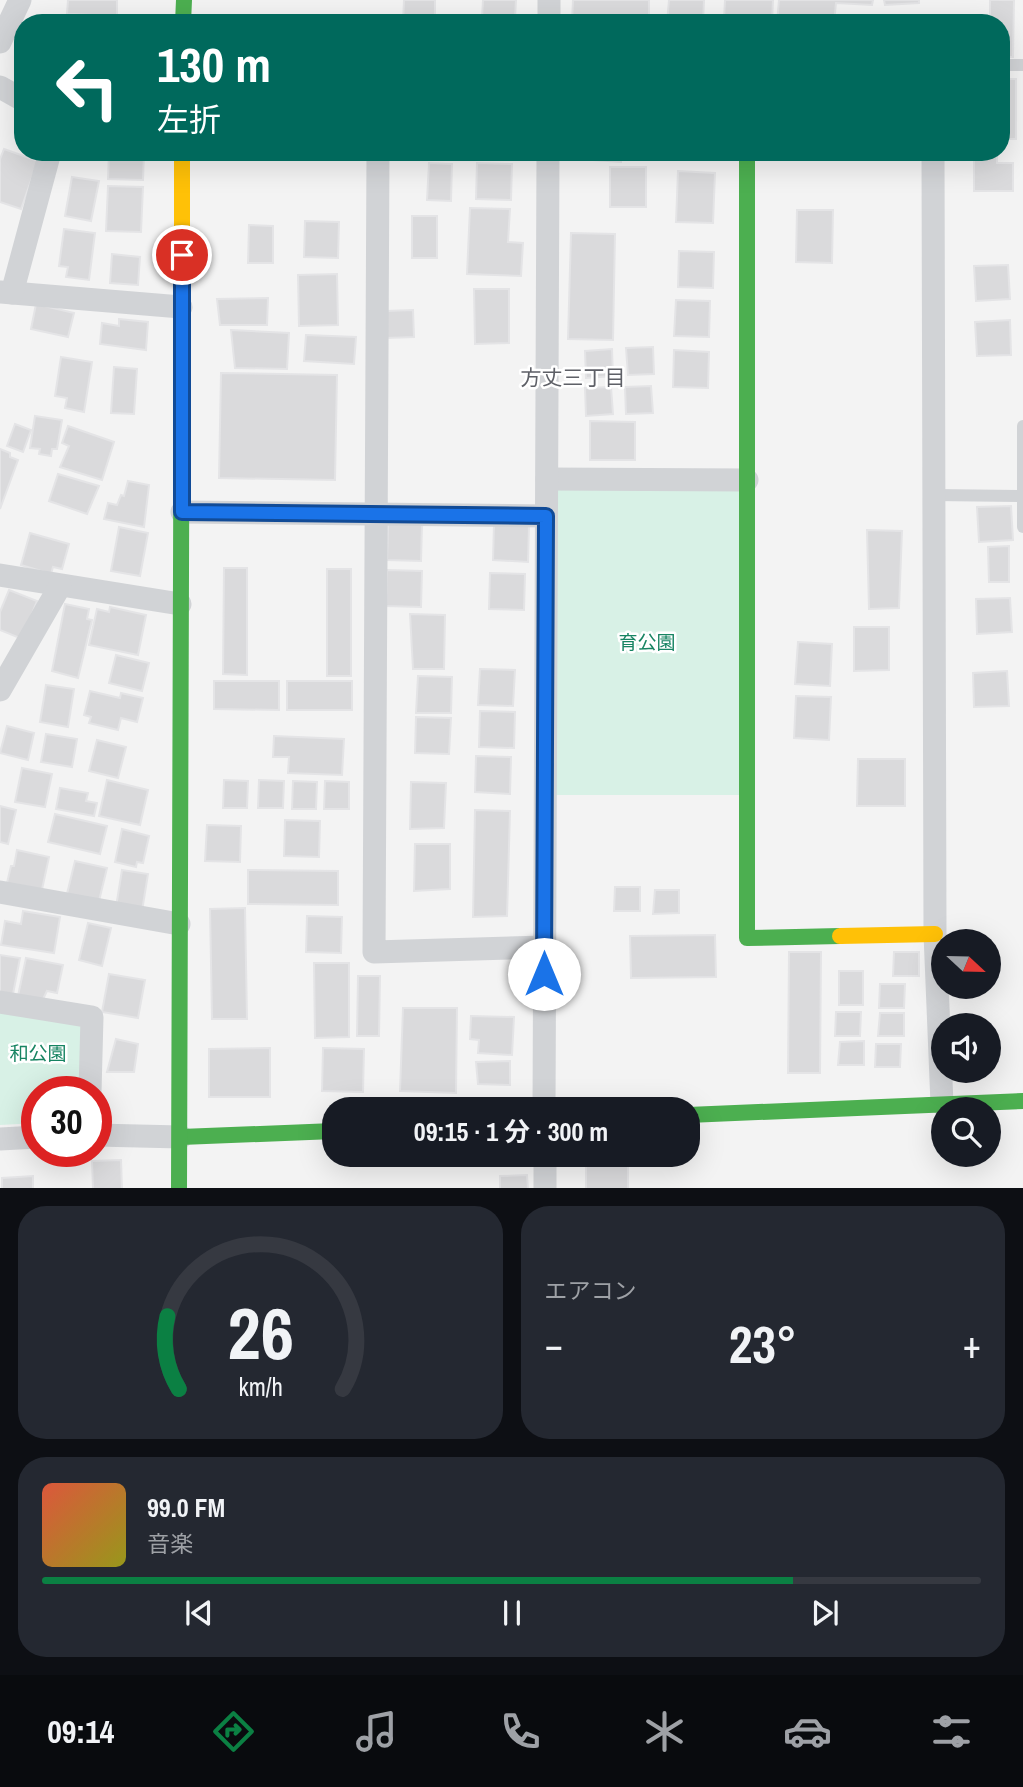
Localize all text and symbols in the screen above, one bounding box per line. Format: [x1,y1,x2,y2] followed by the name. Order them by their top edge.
[157,31,271,97] text: 130 m
[42,42,133,133] icon: left
[157,98,221,141] text: 左折
[152,225,212,285] pin
[163,236,201,274] icon: arrive
[521,363,626,392] district label: 方丈三丁目
[618,629,676,655] park label: 育公園
[931,929,1001,999] north arrow
[931,929,1001,1167] map controls
[507,937,581,1011] position arrow
[931,1013,1001,1083] button: sound
[9,1040,67,1066] park label: 和公園
[21,1076,112,1167] speed limit sign: 30
[931,1097,1001,1167] button: search
[414,1114,608,1149] text: 09:15 · 1 分 · 300 m
[545,1275,637,1306] text: エアコン
[227,1284,293,1382] text: 26
[729,1309,797,1379] text: 23°
[545,1319,563,1370] text: −
[963,1319,981,1370] text: +
[238,1369,282,1403] text: km/h
[147,1490,225,1525] text: 99.0 FM
[147,1528,193,1559] text: 音楽
[180,1594,218,1632] icon: previous
[493,1594,531,1632] icon: pause
[806,1594,844,1632] icon: next
[209,1707,258,1756] icon: directions
[352,1707,401,1756] icon: music
[496,1707,545,1756] icon: phone
[640,1707,689,1756] icon: climate
[783,1707,832,1756] icon: car
[927,1707,976,1756] icon: filters
[47,1710,114,1753] text: 09:14

